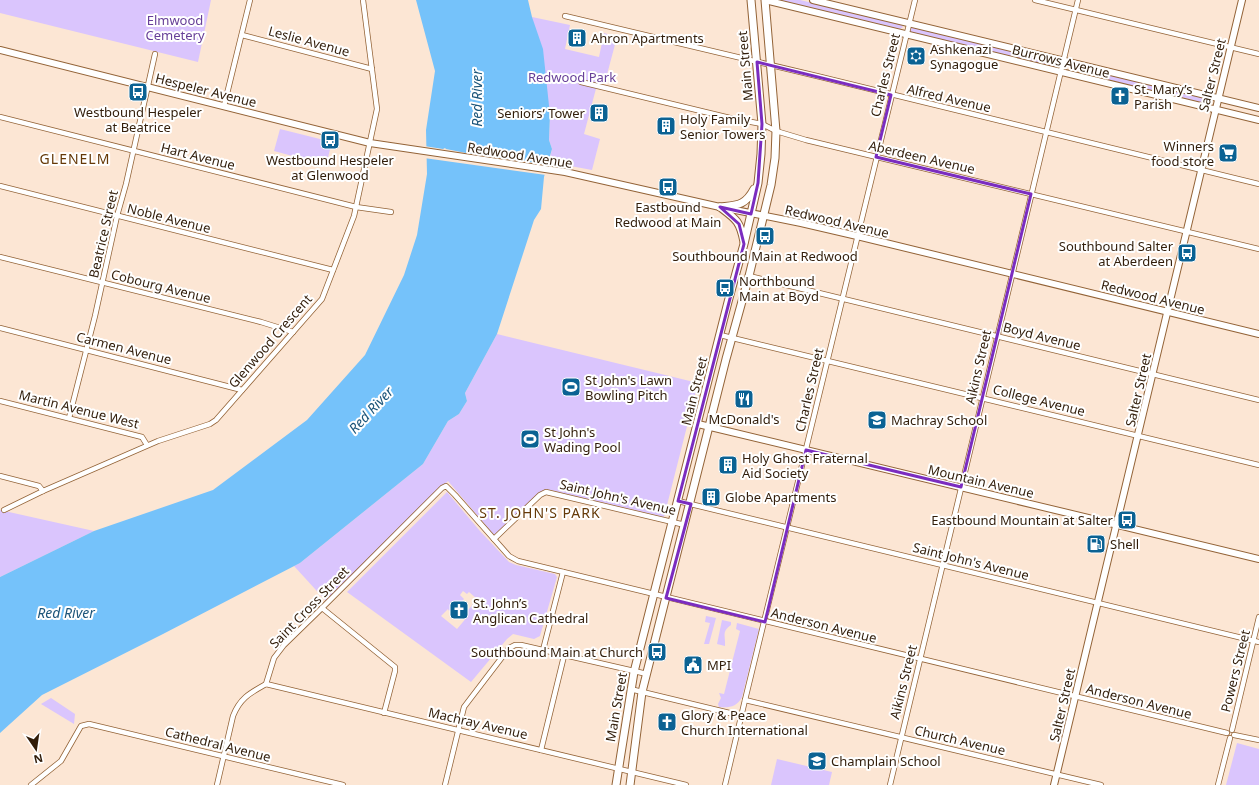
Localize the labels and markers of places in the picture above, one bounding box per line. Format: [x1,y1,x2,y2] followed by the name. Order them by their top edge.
[566,27,588,49] building icon: Ahron Apartments
[591,29,704,47] place label: Ahron Apartments
[930,40,998,73] place label: Ashkenazi Synagogue
[905,45,927,67] synagogue icon: Ashkenazi Synagogue
[1134,80,1192,113] place label: St. Mary’s Parish
[127,81,149,103] bus stop icon: Westbound Hespeler at Beatrice
[1109,85,1131,107] church icon: St. Mary’s Parish
[588,102,610,124] building icon: Seniors’ Tower
[74,103,203,136] place label: Westbound Hespeler at Beatrice
[497,104,586,122] place label: Seniors’ Tower
[680,110,766,143] place label: Holy Family Senior Towers
[655,115,677,137] building icon: Holy Family Senior Towers
[319,129,341,151] bus stop icon: Westbound Hespeler at Glenwood
[1151,137,1214,170] place label: Winners food store
[1217,142,1239,164] supermarket icon: Winners food store
[266,151,395,184] place label: Westbound Hespeler at Glenwood
[657,176,679,198] bus stop icon: Eastbound Redwood at Main
[615,198,721,231] place label: Eastbound Redwood at Main
[754,225,776,247] bus stop icon: Southbound Main at Redwood
[1059,237,1174,270] place label: Southbound Salter at Aberdeen
[1176,242,1198,264] bus stop icon: Southbound Salter at Aberdeen
[672,247,858,265] place label: Southbound Main at Redwood
[739,272,819,305] place label: Northbound Main at Boyd
[714,277,736,299] bus stop icon: Northbound Main at Boyd
[585,371,672,404] place label: St John's Lawn Bowling Pitch
[560,376,582,398] sports icon: St John's Lawn Bowling Pitch
[733,388,755,410] restaurant icon: McDonald's
[866,409,888,431] school or university icon: Machray School
[709,410,779,428] place label: McDonald's
[891,411,987,429] place label: Machray School
[544,423,621,456] place label: St John's Wading Pool
[519,428,541,450] sports icon: St John's Wading Pool
[742,449,868,482] place label: Holy Ghost Fraternal Aid Society
[717,454,739,476] building icon: Holy Ghost Fraternal Aid Society
[700,486,722,508] building icon: Globe Apartments
[725,488,837,506] place label: Globe Apartments
[1116,509,1138,531] bus stop icon: Eastbound Mountain at Salter
[931,511,1114,529] place label: Eastbound Mountain at Salter
[1085,533,1107,555] fuel station icon: Shell
[1110,535,1139,553] place label: Shell
[473,594,588,627] place label: St. John’s Anglican Cathedral
[448,599,470,621] church icon: St. John’s Anglican Cathedral
[646,641,668,663] bus stop icon: Southbound Main at Church
[471,643,643,661] place label: Southbound Main at Church
[682,654,704,676] public building icon: MPI
[707,656,731,674] place label: MPI
[681,706,808,739] place label: Glory & Peace Church International
[656,711,678,733] church icon: Glory & Peace Church International
[806,750,828,772] school or university icon: Champlain School
[831,752,941,770] place label: Champlain School

